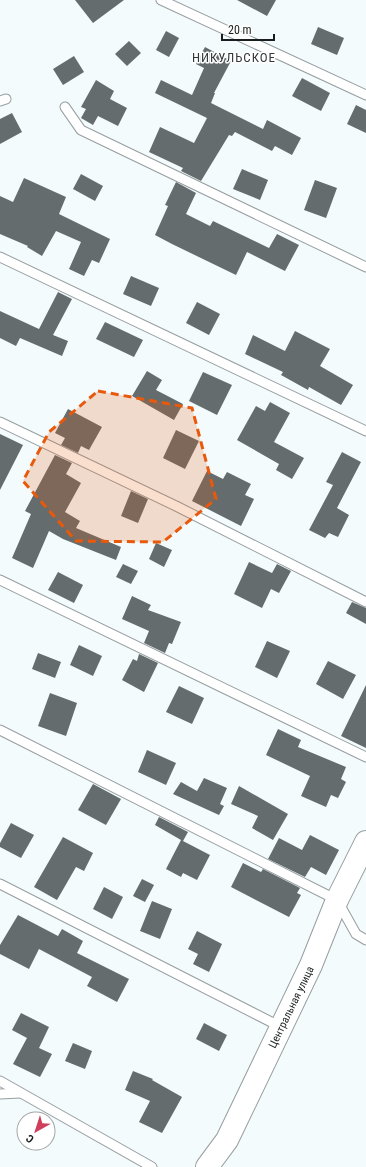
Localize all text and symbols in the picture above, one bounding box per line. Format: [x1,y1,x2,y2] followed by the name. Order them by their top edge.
[222,16,274,42] scale bar
[228,23,252,37] text: 20 m
[192,50,276,65] district label: НИКУЛЬСКОЕ
[266,964,317,1050] street label: Центральная улица
[16,1111,56,1151] north arrow
[23,1131,37,1145] text: С

